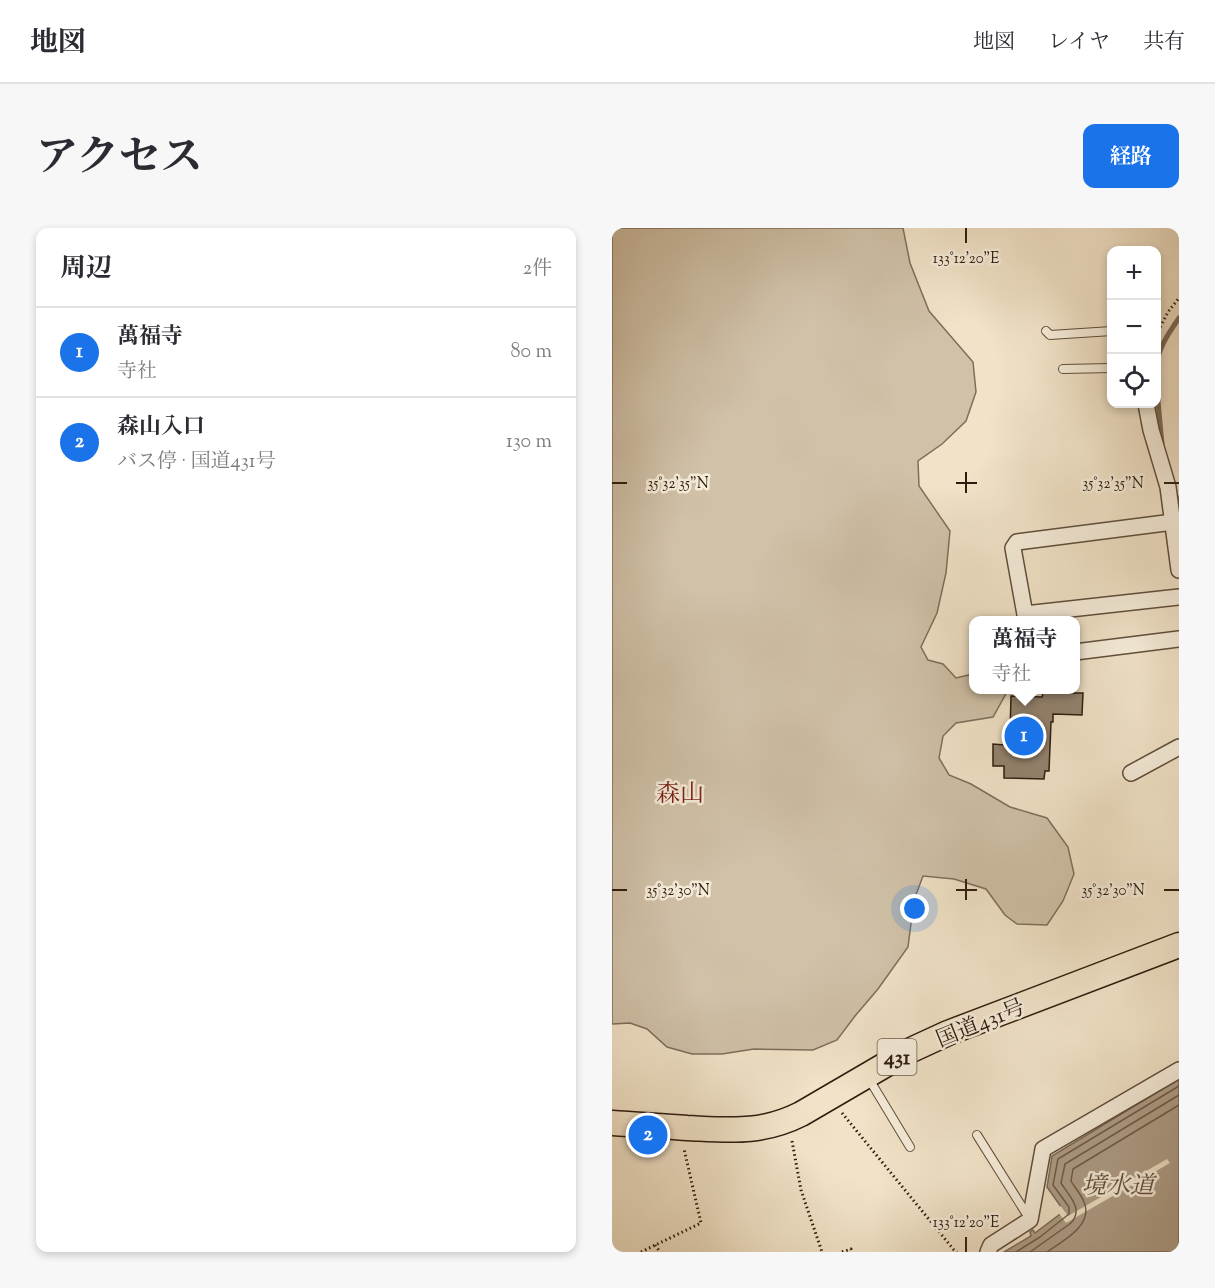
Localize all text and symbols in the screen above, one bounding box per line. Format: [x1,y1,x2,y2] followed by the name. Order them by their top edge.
[30,24,86,64] text: 地図
[973,28,1015,58] text: 地図
[1048,28,1110,58] text: レイヤ
[1143,28,1185,58] text: 共有
[1083,124,1179,188] button: 経路
[36,130,203,190] text: アクセス
[1107,246,1161,408] map controls
[1107,246,1161,300] button: +
[933,249,999,270] text: 133°12'20"E
[60,251,112,288] text: 周辺
[523,255,552,284] text: 2件
[1107,300,1161,354] button: −
[117,322,183,354] text: 萬福寺
[76,338,83,367] text: 1
[511,338,552,367] text: 80 m
[1107,354,1161,408] button: locate
[117,358,157,387] text: 寺社
[117,412,205,444] text: 森山入口
[75,428,84,457] text: 2
[506,428,552,457] text: 130 m
[117,448,276,477] text: バス停 · 国道431号
[647,474,709,495] text: 35°32'35"N
[1082,474,1144,495] text: 35°32'35"N
[969,616,1080,694] popup
[991,625,1058,657] text: 萬福寺
[991,661,1031,690] text: 寺社
[1004,714,1044,758] pin: 1
[656,778,704,812] district label: 森山
[646,881,710,902] text: 35°32'30"N
[1081,881,1145,902] text: 35°32'30"N
[900,894,929,923] your location
[932,992,1030,1057] street label: 国道431号
[878,1039,916,1075] road number: 431
[628,1112,668,1158] pin: 2
[1082,1170,1158,1204] water label: 境水道
[933,1213,999,1234] text: 133°12'20"E

